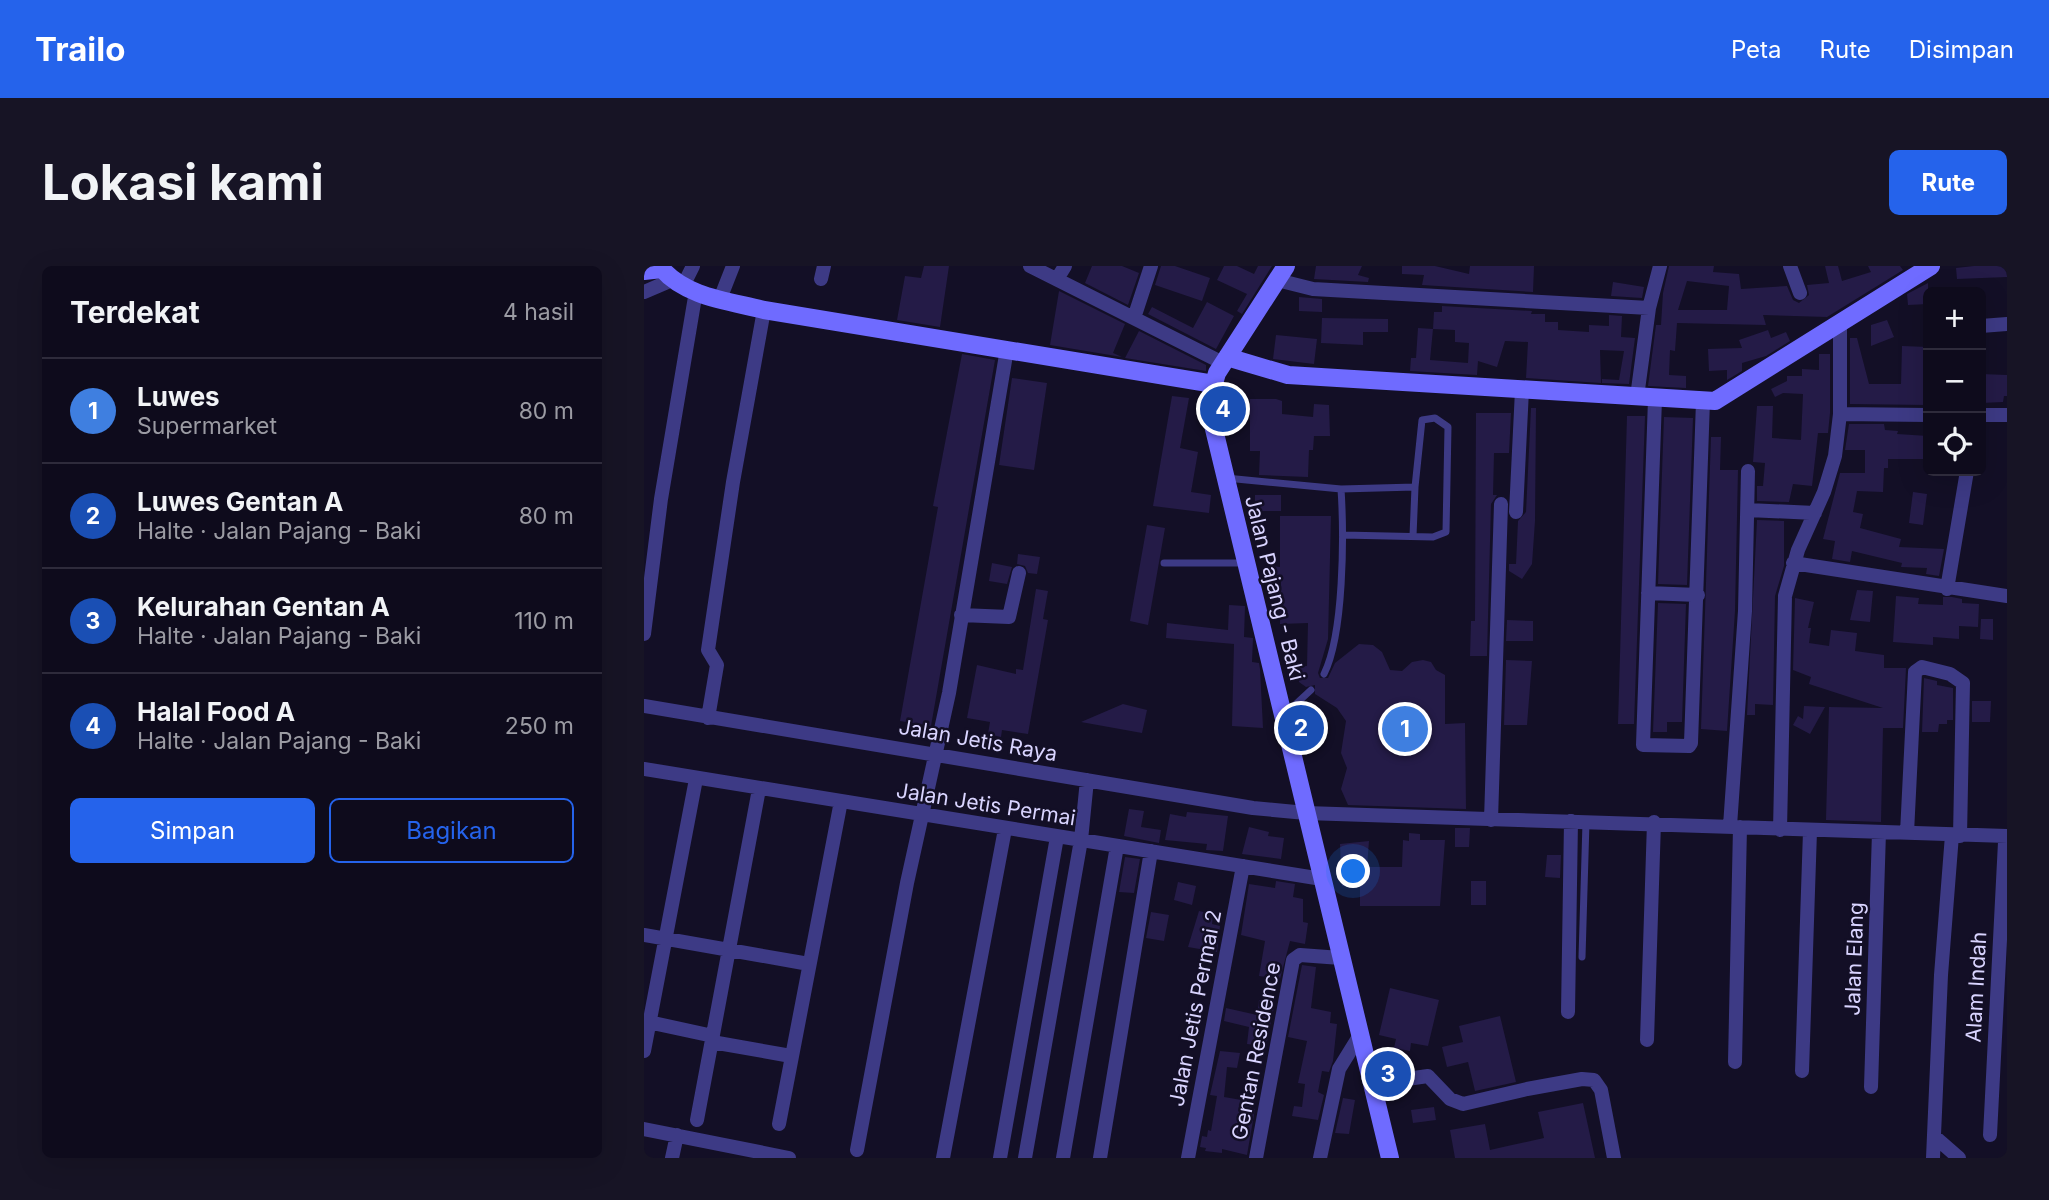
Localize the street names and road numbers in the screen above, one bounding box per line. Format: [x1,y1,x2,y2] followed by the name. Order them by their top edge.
[1240,493,1310,683] street label: Jalan Pajang - Baki
[897,714,1059,766] street label: Jalan Jetis Raya
[895,777,1077,831] street label: Jalan Jetis Permai
[1840,902,1868,1016] street label: Jalan Elang
[1164,907,1226,1109] street label: Jalan Jetis Permai 2
[1961,931,1991,1043] street label: Alam Indah
[1226,960,1286,1142] street label: Gentan Residence

